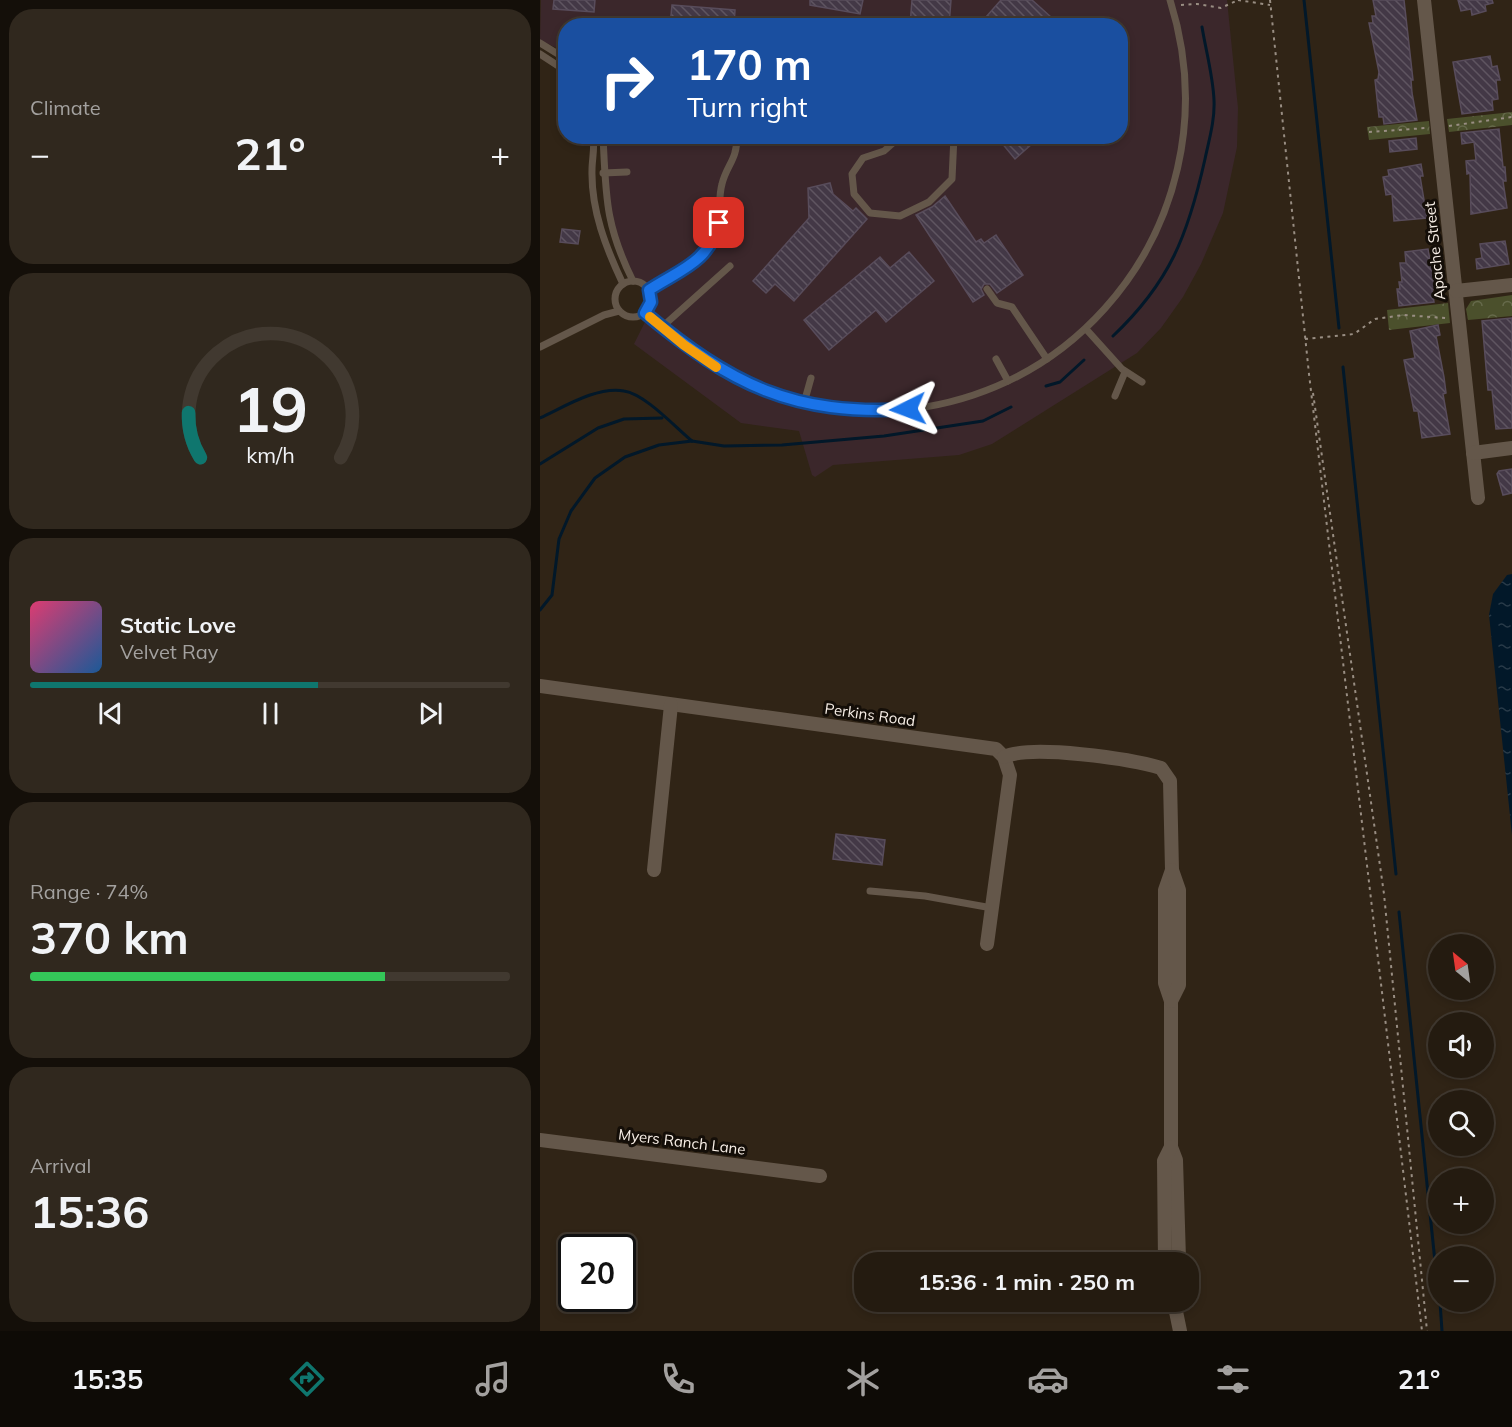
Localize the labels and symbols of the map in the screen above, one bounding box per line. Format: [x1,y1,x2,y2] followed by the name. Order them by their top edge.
[693,197,744,248] pin
[1420,201,1449,301] street label: Apache Street
[876,377,940,441] position arrow
[824,699,917,730] street label: Perkins Road
[1428,934,1494,1000] north arrow
[617,1124,747,1159] street label: Myers Ranch Lane
[558,1234,636,1312] speed limit sign: 20

